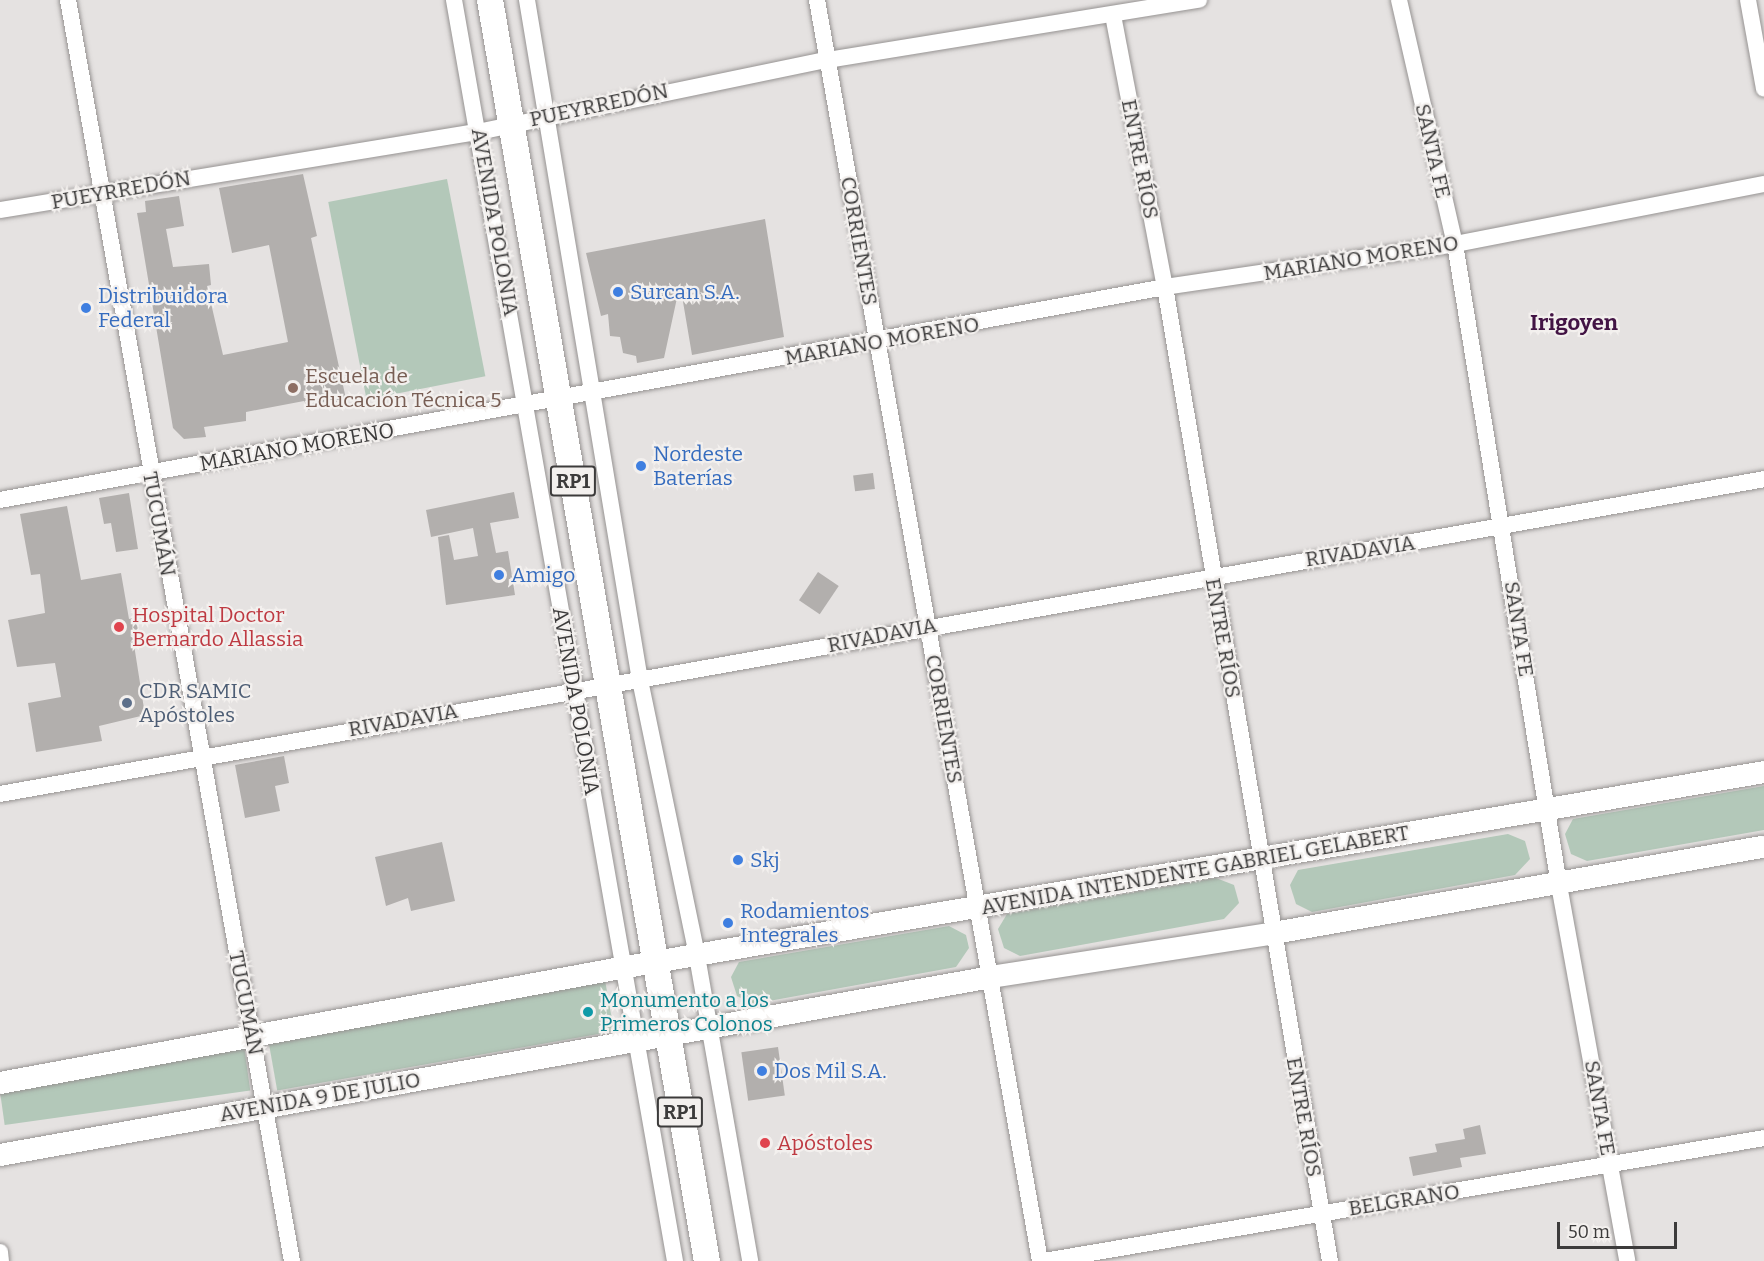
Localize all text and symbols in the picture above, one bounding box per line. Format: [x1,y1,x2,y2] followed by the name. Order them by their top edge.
[527,78,671,132] street label: PUEYRREDÓN
[1116,97,1164,221] street label: ENTRE RÍOS
[1410,101,1456,201] street label: SANTA FE
[466,126,524,318] street label: AVENIDA POLONIA
[49,165,193,215] street label: PUEYRREDÓN
[835,175,883,307] street label: CORRIENTES
[1262,230,1460,286] street label: MARIANO MORENO
[630,279,740,305] place label: Surcan S.A.
[98,283,228,333] place label: Distribuidora Federal
[611,285,625,299] marker: Surcan S.A.
[79,301,93,315] marker: Distribuidora Federal
[1530,310,1618,336] district label: Irigoyen
[783,311,981,371] street label: MARIANO MORENO
[305,363,501,413] place label: Escuela de Educación Técnica 5
[286,381,300,395] marker: Escuela de Educación Técnica 5
[198,417,396,477] street label: MARIANO MORENO
[653,441,743,491] place label: Nordeste Baterías
[634,459,648,473] marker: Nordeste Baterías
[549,464,597,498] road number: RP1
[137,470,181,578] street label: TUCUMÁN
[1303,530,1417,572] street label: RIVADAVIA
[511,562,575,588] place label: Amigo
[492,568,506,582] marker: Amigo
[1200,576,1246,700] street label: ENTRE RÍOS
[1499,579,1539,679] street label: SANTA FE
[132,602,304,652] place label: Hospital Doctor Bernardo Allassia
[547,605,605,797] street label: AVENIDA POLONIA
[825,612,939,658] street label: RIVADAVIA
[110,618,128,636] marker: Hospital Doctor Bernardo Allassia
[920,653,968,785] street label: CORRIENTES
[139,678,251,728] place label: CDR SAMIC Apóstoles
[120,696,134,710] marker: CDR SAMIC Apóstoles
[346,698,460,742] street label: RIVADAVIA
[979,820,1411,920] street label: AVENIDA INTENDENTE GABRIEL GELABERT
[750,847,780,873] place label: Skj
[731,853,745,867] marker: Skj
[740,898,870,948] place label: Rodamientos Integrales
[721,916,735,930] marker: Rodamientos Integrales
[224,949,268,1057] street label: TUCUMÁN
[600,987,773,1037] place label: Monumento a los Primeros Colonos
[581,1005,595,1019] marker: Monumento a los Primeros Colonos
[1281,1055,1327,1179] street label: ENTRE RÍOS
[774,1058,887,1084] place label: Dos Mil S.A.
[1579,1058,1621,1158] street label: SANTA FE
[755,1064,769,1078] marker: Dos Mil S.A.
[218,1067,422,1127] street label: AVENIDA 9 DE JULIO
[656,1095,704,1129] road number: RP1
[777,1130,873,1156] place label: Apóstoles
[758,1136,772,1150] marker: Apóstoles
[1347,1179,1461,1221] street label: BELGRANO
[1560,1210,1680,1248] scale bar
[1568,1221,1610,1243] text: 50 m

